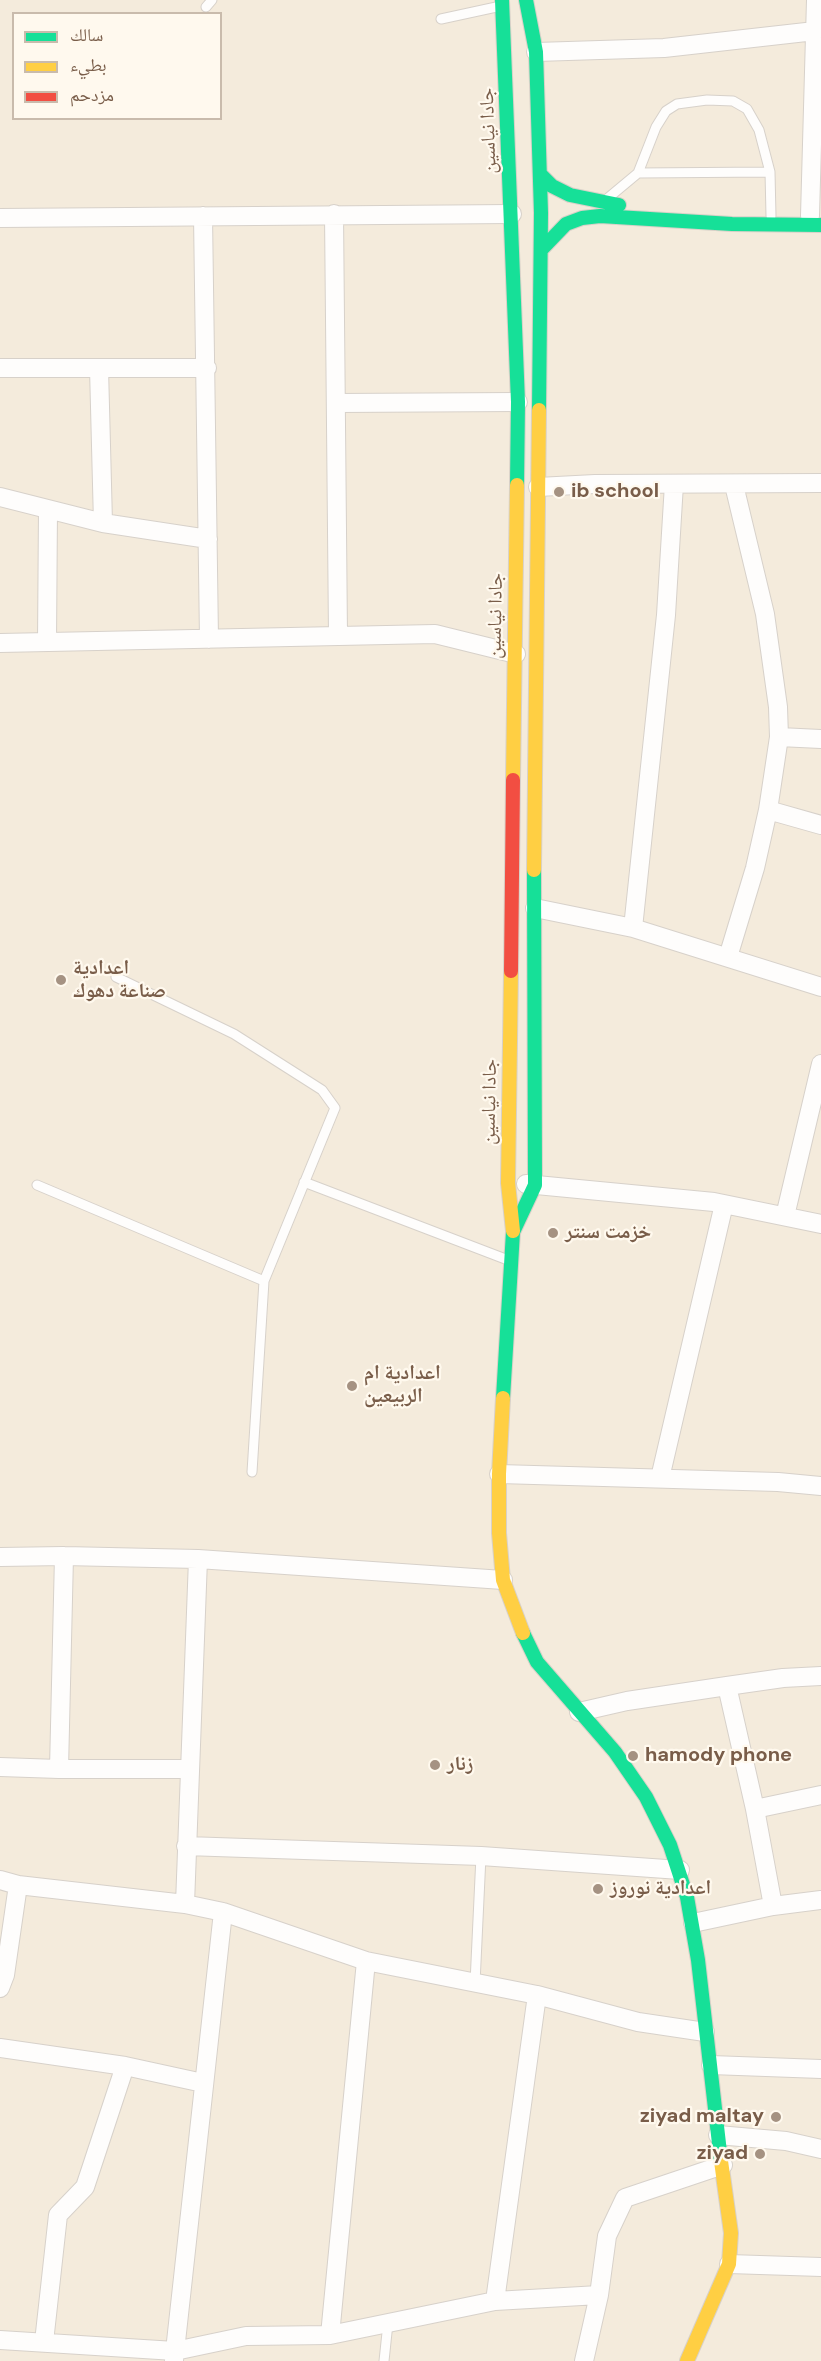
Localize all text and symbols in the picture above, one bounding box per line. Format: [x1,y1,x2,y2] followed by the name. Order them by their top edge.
[12,12,222,120] legend
[70,23,103,47] text: سالك
[70,53,107,77] text: بطيء
[70,83,114,107] text: مزدحم
[476,88,502,174] street label: جادا نیاسین
[571,480,659,504] place label: ib school
[552,485,566,499] marker: ib school
[483,573,509,659] street label: جادا نیاسین
[73,957,166,1004] place label: اعدادية صناعة دهوك
[54,973,68,987] marker: اعدادية صناعة دهوك
[477,1059,503,1145] street label: جادا نیاسین
[565,1221,651,1245] place label: خزمت سنتر
[546,1226,560,1240] marker: خزمت سنتر
[364,1362,441,1409] place label: اعدادية ام الربيعين
[345,1379,359,1393] marker: اعدادية ام الربيعين
[645,1744,792,1768] place label: hamody phone
[626,1749,640,1763] marker: hamody phone
[447,1753,473,1777] place label: زنار
[428,1758,442,1772] marker: زنار
[610,1877,711,1901] place label: اعدادية نوروز
[591,1882,605,1896] marker: اعدادية نوروز
[640,2105,764,2129] place label: ziyad maltay
[769,2110,783,2124] marker: ziyad maltay
[697,2142,748,2166] place label: ziyad
[753,2147,767,2161] marker: ziyad

